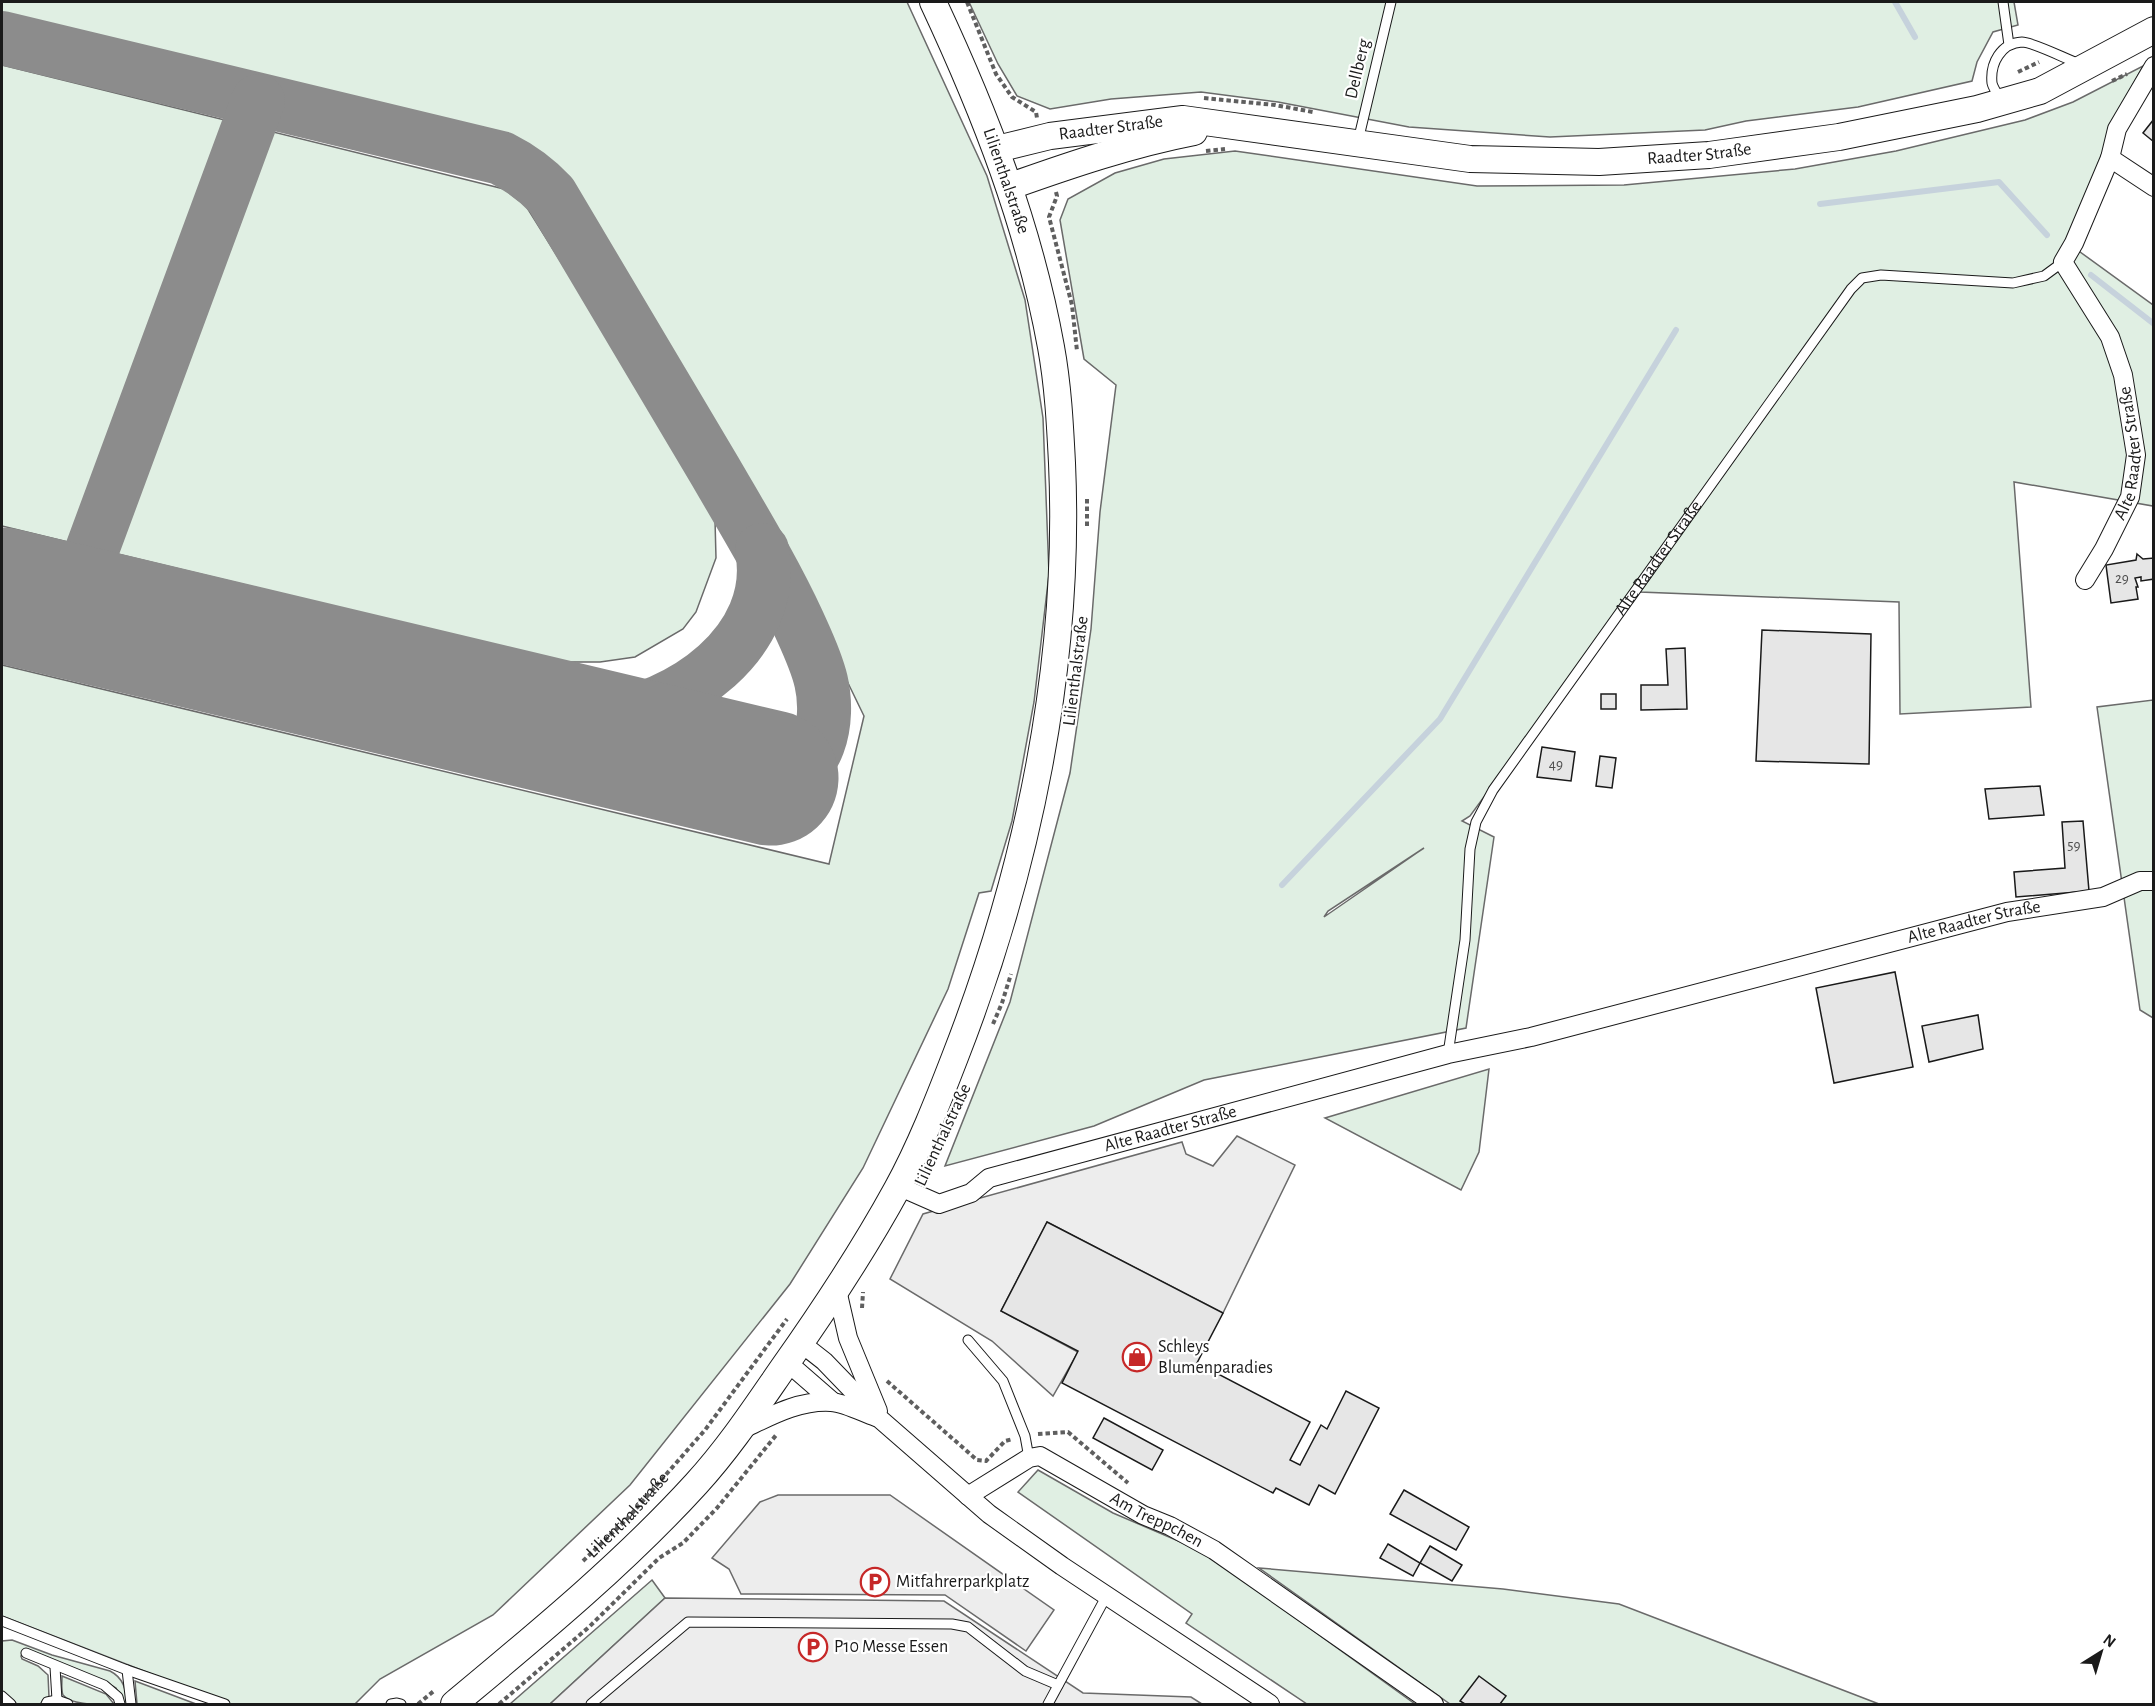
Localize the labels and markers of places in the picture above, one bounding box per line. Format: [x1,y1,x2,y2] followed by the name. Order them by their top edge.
[1158,1338,1273,1377] place label: Schleys Blumenparadies
[1121,1341,1153,1373] shop icon: Schleys Blumenparadies
[859,1566,891,1598] parking icon: Mitfahrerparkplatz
[896,1573,1029,1591] place label: Mitfahrerparkplatz
[797,1631,829,1663] parking icon: P10 Messe Essen
[834,1638,948,1656] place label: P10 Messe Essen

